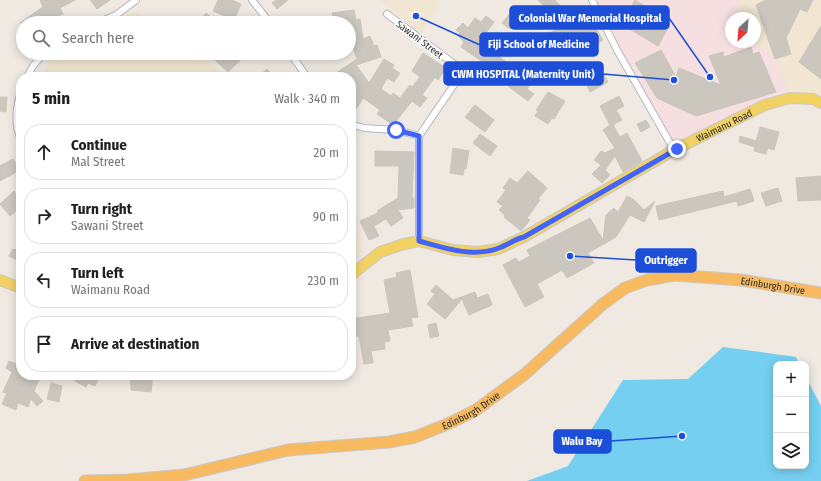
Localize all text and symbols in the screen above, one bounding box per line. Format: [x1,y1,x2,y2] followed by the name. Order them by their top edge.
[510,6,669,29] callout: Colonial War Memorial Hospital
[519,12,662,25] text: Colonial War Memorial Hospital
[725,12,761,48] north arrow
[16,16,356,60] search box
[393,18,446,62] street label: Sawani Street
[30,27,52,49] icon: search
[62,29,134,47] text: Search here
[480,33,598,56] callout: Fiji School of Medicine
[488,38,590,51] text: Fiji School of Medicine
[444,62,603,85] callout: CWM HOSPITAL (Maternity Unit)
[451,68,595,81] text: CWM HOSPITAL (Maternity Unit)
[32,88,70,109] text: 5 min
[274,91,340,106] text: Walk · 340 m
[695,107,754,145] street label: Waimanu Road
[387,121,405,139] route start
[71,136,127,154] text: Continue
[668,140,686,158] route end
[33,141,55,163] icon: ahead
[313,145,339,160] text: 20 m
[71,154,125,169] text: Mal Street
[71,200,132,218] text: Turn right
[33,205,55,227] icon: right
[313,209,339,224] text: 90 m
[71,218,144,233] text: Sawani Street
[636,249,696,272] callout: Outrigger
[644,254,689,267] text: Outrigger
[71,264,124,282] text: Turn left
[33,269,55,291] icon: left
[308,273,339,288] text: 230 m
[740,275,806,297] street label: Edinburgh Drive
[71,282,150,297] text: Waimanu Road
[33,333,55,355] icon: arrive
[71,335,199,353] text: Arrive at destination
[773,361,809,469] map controls
[773,361,809,397] button: +
[440,389,503,433] street label: Edinburgh Drive
[773,397,809,433] button: −
[554,430,611,453] callout: Walu Bay
[773,433,809,469] button: layers
[561,435,603,448] text: Walu Bay

